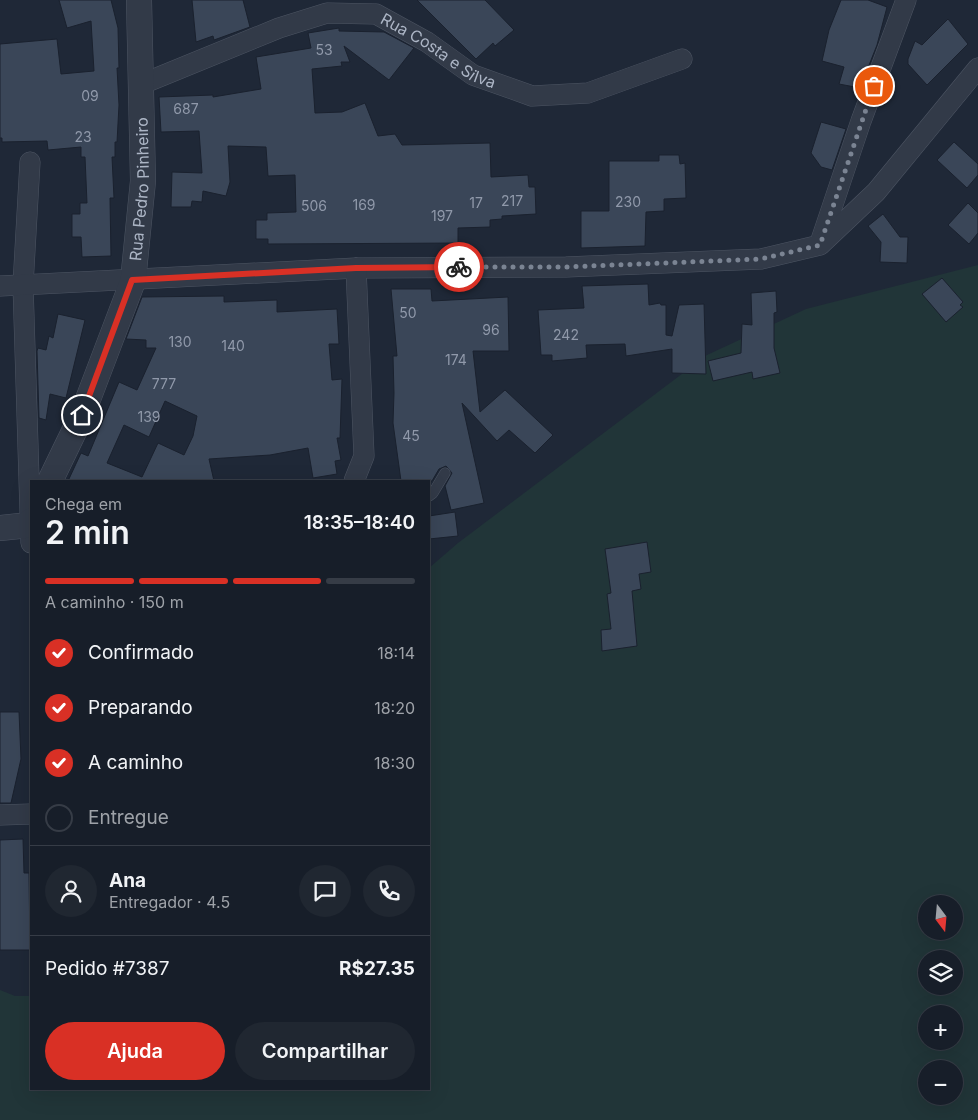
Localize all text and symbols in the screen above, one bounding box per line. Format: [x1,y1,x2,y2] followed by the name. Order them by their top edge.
[377,9,499,92] street label: Rua Costa e Silva
[315,41,333,58] house number: 53
[853,65,895,107] pin
[860,72,888,100] icon: bag
[81,87,99,104] house number: 09
[173,100,199,117] house number: 687
[125,117,153,262] street label: Rua Pedro Pinheiro
[74,128,92,145] house number: 23
[501,192,523,209] house number: 217
[615,193,641,210] house number: 230
[469,194,483,211] house number: 17
[352,196,376,213] house number: 169
[301,197,327,214] house number: 506
[431,207,453,224] house number: 197
[434,242,484,292] courier
[445,253,473,281] icon: bike
[399,304,417,321] house number: 50
[482,321,500,338] house number: 96
[553,326,579,343] house number: 242
[168,333,192,350] house number: 130
[221,337,245,354] house number: 140
[445,351,467,368] house number: 174
[152,375,176,392] house number: 777
[61,394,103,436] pin
[68,401,96,429] icon: home
[137,408,161,425] house number: 139
[402,427,420,444] house number: 45
[45,494,122,514] text: Chega em
[304,511,415,534] text: 18:35–18:40
[45,513,130,552] text: 2 min
[45,592,184,612] text: A caminho · 150 m
[45,639,73,667] icon: check
[88,641,194,664] text: Confirmado
[377,643,415,663] text: 18:14
[45,694,73,722] icon: check
[88,696,193,719] text: Preparando
[374,698,415,718] text: 18:20
[45,749,73,777] icon: check
[88,751,183,774] text: A caminho
[374,753,415,773] text: 18:30
[88,806,169,829] text: Entregue
[45,865,97,917] button: person
[299,865,351,917] button: chat
[363,865,415,917] button: phone
[109,869,146,892] text: Ana
[109,892,230,912] text: Entregador · 4.5
[918,895,962,940] north arrow
[918,895,963,1105] map controls
[918,950,963,995] button: layers
[45,957,169,980] text: Pedido #7387
[339,957,415,980] text: R$27.35
[918,1005,963,1050] button: +
[45,1022,225,1080] button: Ajuda
[235,1022,415,1080] button: Compartilhar
[918,1060,963,1105] button: −

